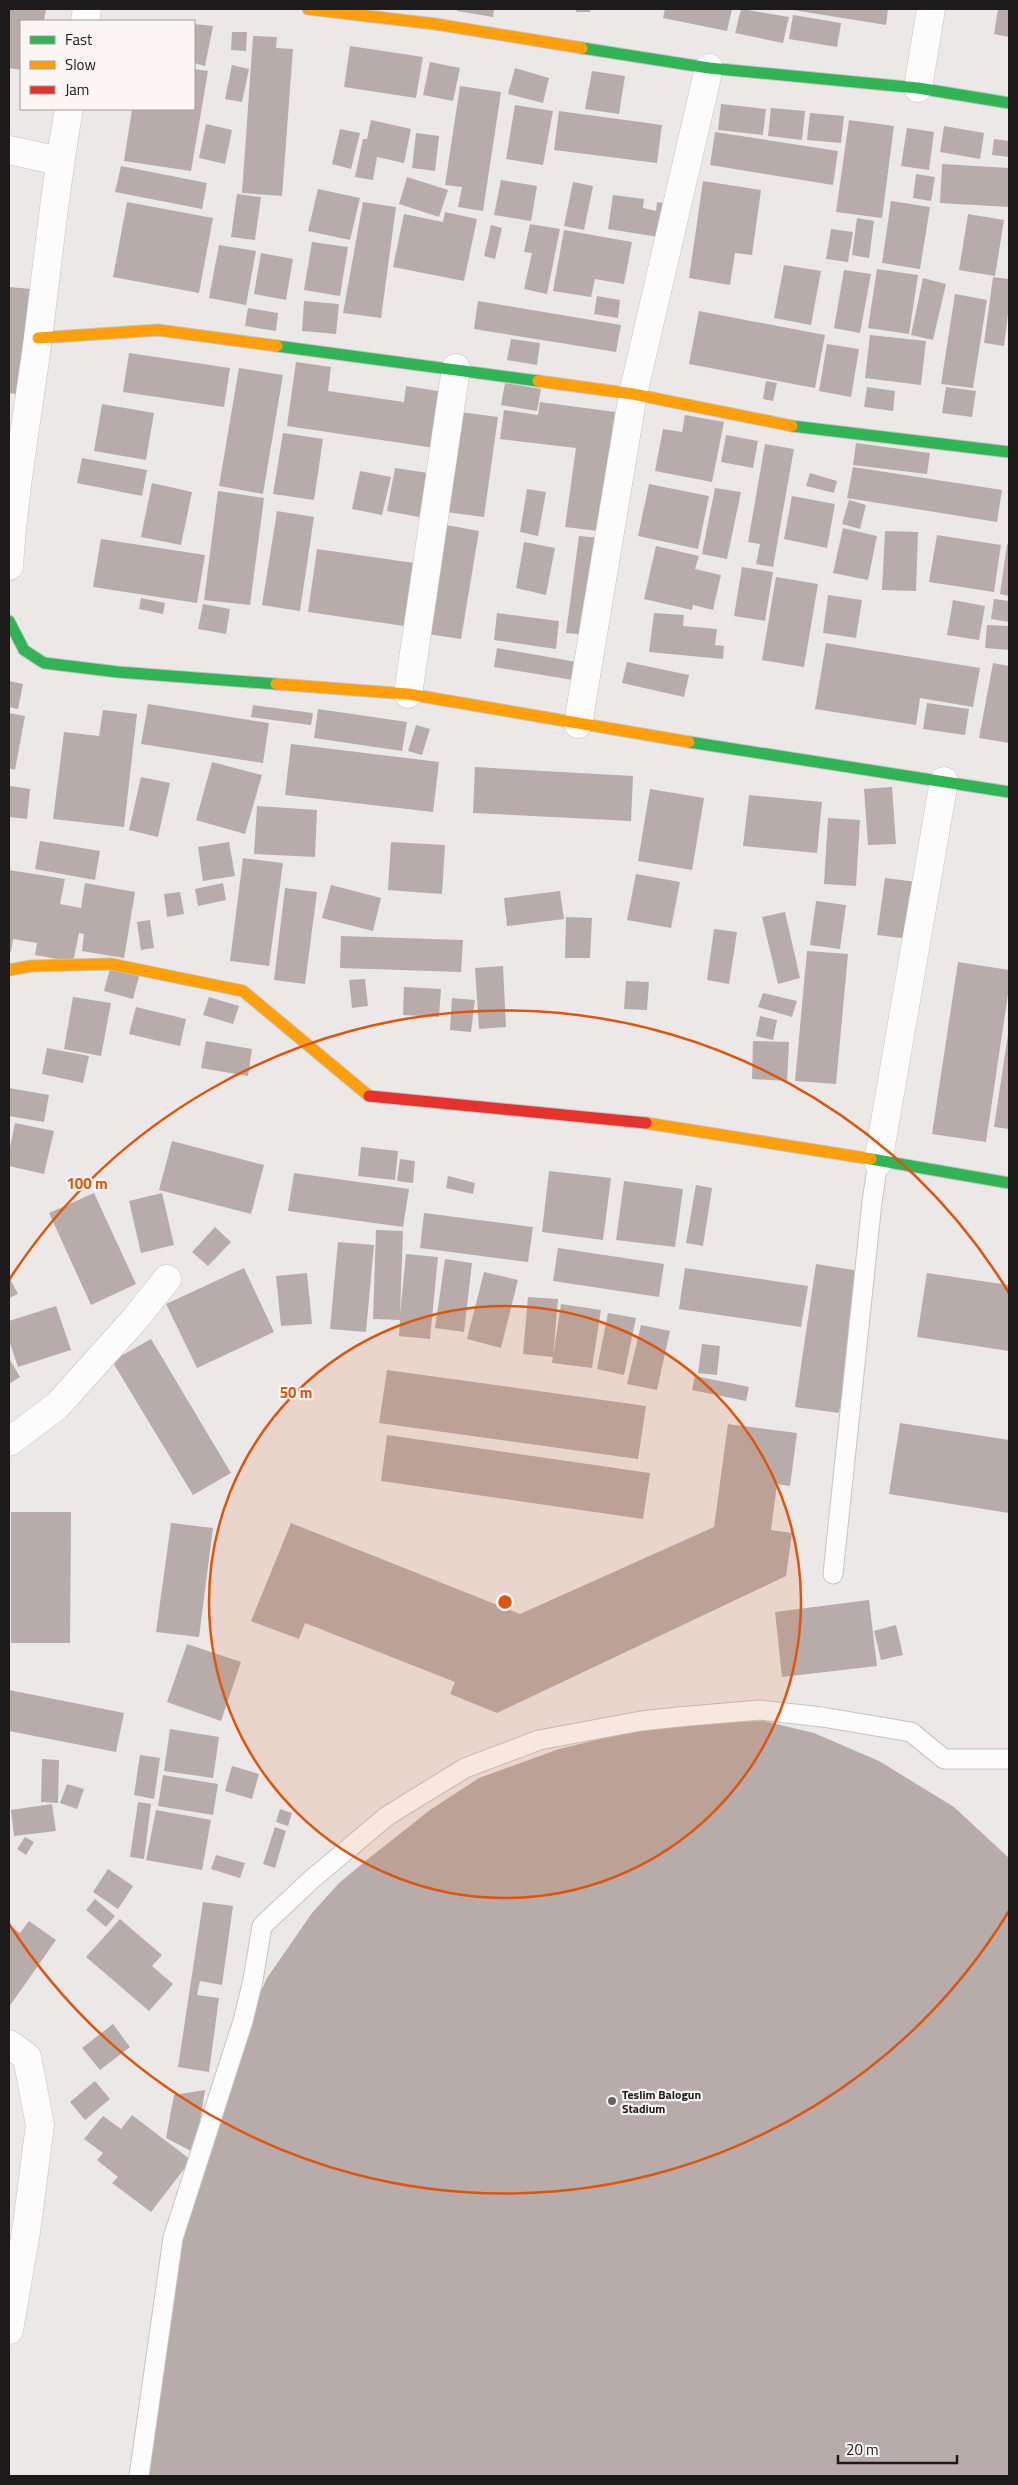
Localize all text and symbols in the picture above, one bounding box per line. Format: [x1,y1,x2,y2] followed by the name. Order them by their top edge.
[20,20,195,110] legend
[65,28,93,51] text: Fast
[65,53,96,76] text: Slow
[65,78,89,101] text: Jam
[66,1172,108,1195] text: 100 m
[280,1381,312,1404] text: 50 m
[496,1593,514,1611] centre of rings
[622,2085,701,2118] place label: Teslim Balogun Stadium
[606,2095,618,2107] marker: Teslim Balogun Stadium
[838,2432,957,2464] scale bar
[846,2438,879,2461] text: 20 m

